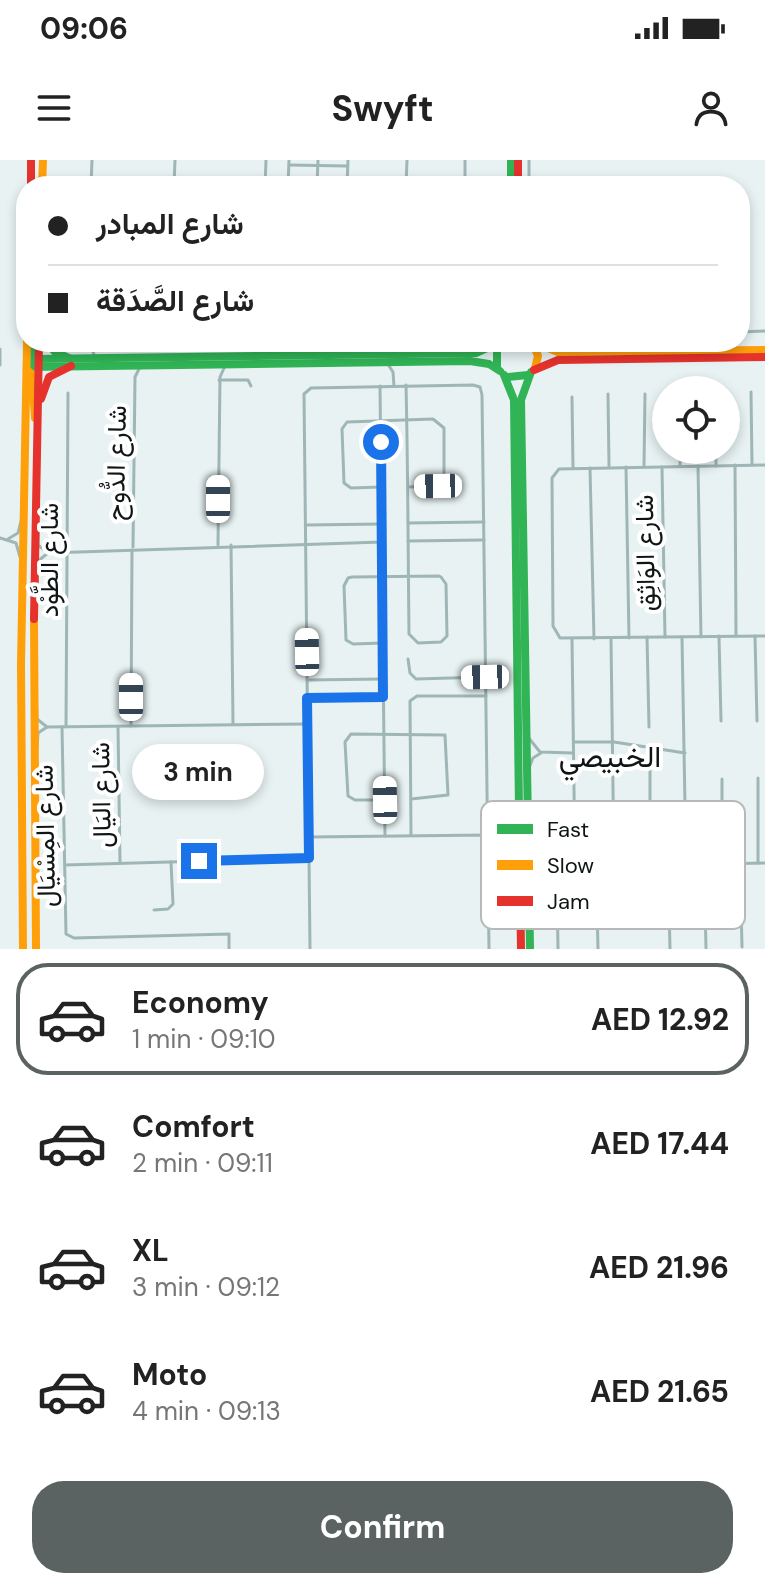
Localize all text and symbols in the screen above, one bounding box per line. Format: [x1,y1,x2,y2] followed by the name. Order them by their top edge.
[40,9,128,48] text: 09:06
[332,85,433,132] text: Swyft
[32,86,76,130] icon: menu
[689,86,733,130] icon: person
[96,204,244,243] text: شارع المبادر
[96,281,254,320] text: شارع الصَّدَقة
[652,376,740,464] map controls
[652,376,740,464] button: locate
[98,405,135,521] street label: شارع الدُّوح
[363,424,399,460] route start
[414,474,462,498] car
[206,475,230,523] car
[627,494,664,612] street label: شارع الوَاثِق
[29,503,67,617] street label: شارع الطَّوْد
[295,628,319,676] car
[461,665,509,689] car
[119,673,143,721] car
[559,737,661,781] district label: الخبيصي
[83,742,120,848] street label: شارع اليَال
[133,745,265,801] callout: 3 min
[163,755,233,789] text: 3 min
[27,764,64,908] street label: شارع المِسْيَال
[373,776,397,824] car
[481,801,745,929] legend
[547,815,589,844] text: Fast
[181,843,217,879] route end
[547,851,594,880] text: Slow
[547,887,590,916] text: Jam
[36,983,108,1055] icon: car
[132,983,269,1022] text: Economy
[591,1000,729,1039] text: AED 12.92
[132,1022,276,1056] text: 1 min · 09:10
[36,1107,108,1179] icon: car
[132,1107,255,1146] text: Comfort
[590,1124,729,1163] text: AED 17.44
[132,1146,273,1180] text: 2 min · 09:11
[36,1231,108,1303] icon: car
[132,1231,169,1270] text: XL
[589,1248,729,1287] text: AED 21.96
[132,1270,280,1304] text: 3 min · 09:12
[36,1355,108,1427] icon: car
[132,1355,207,1394] text: Moto
[590,1372,729,1411] text: AED 21.65
[132,1394,281,1428] text: 4 min · 09:13
[32,1481,733,1573] button: Confirm

